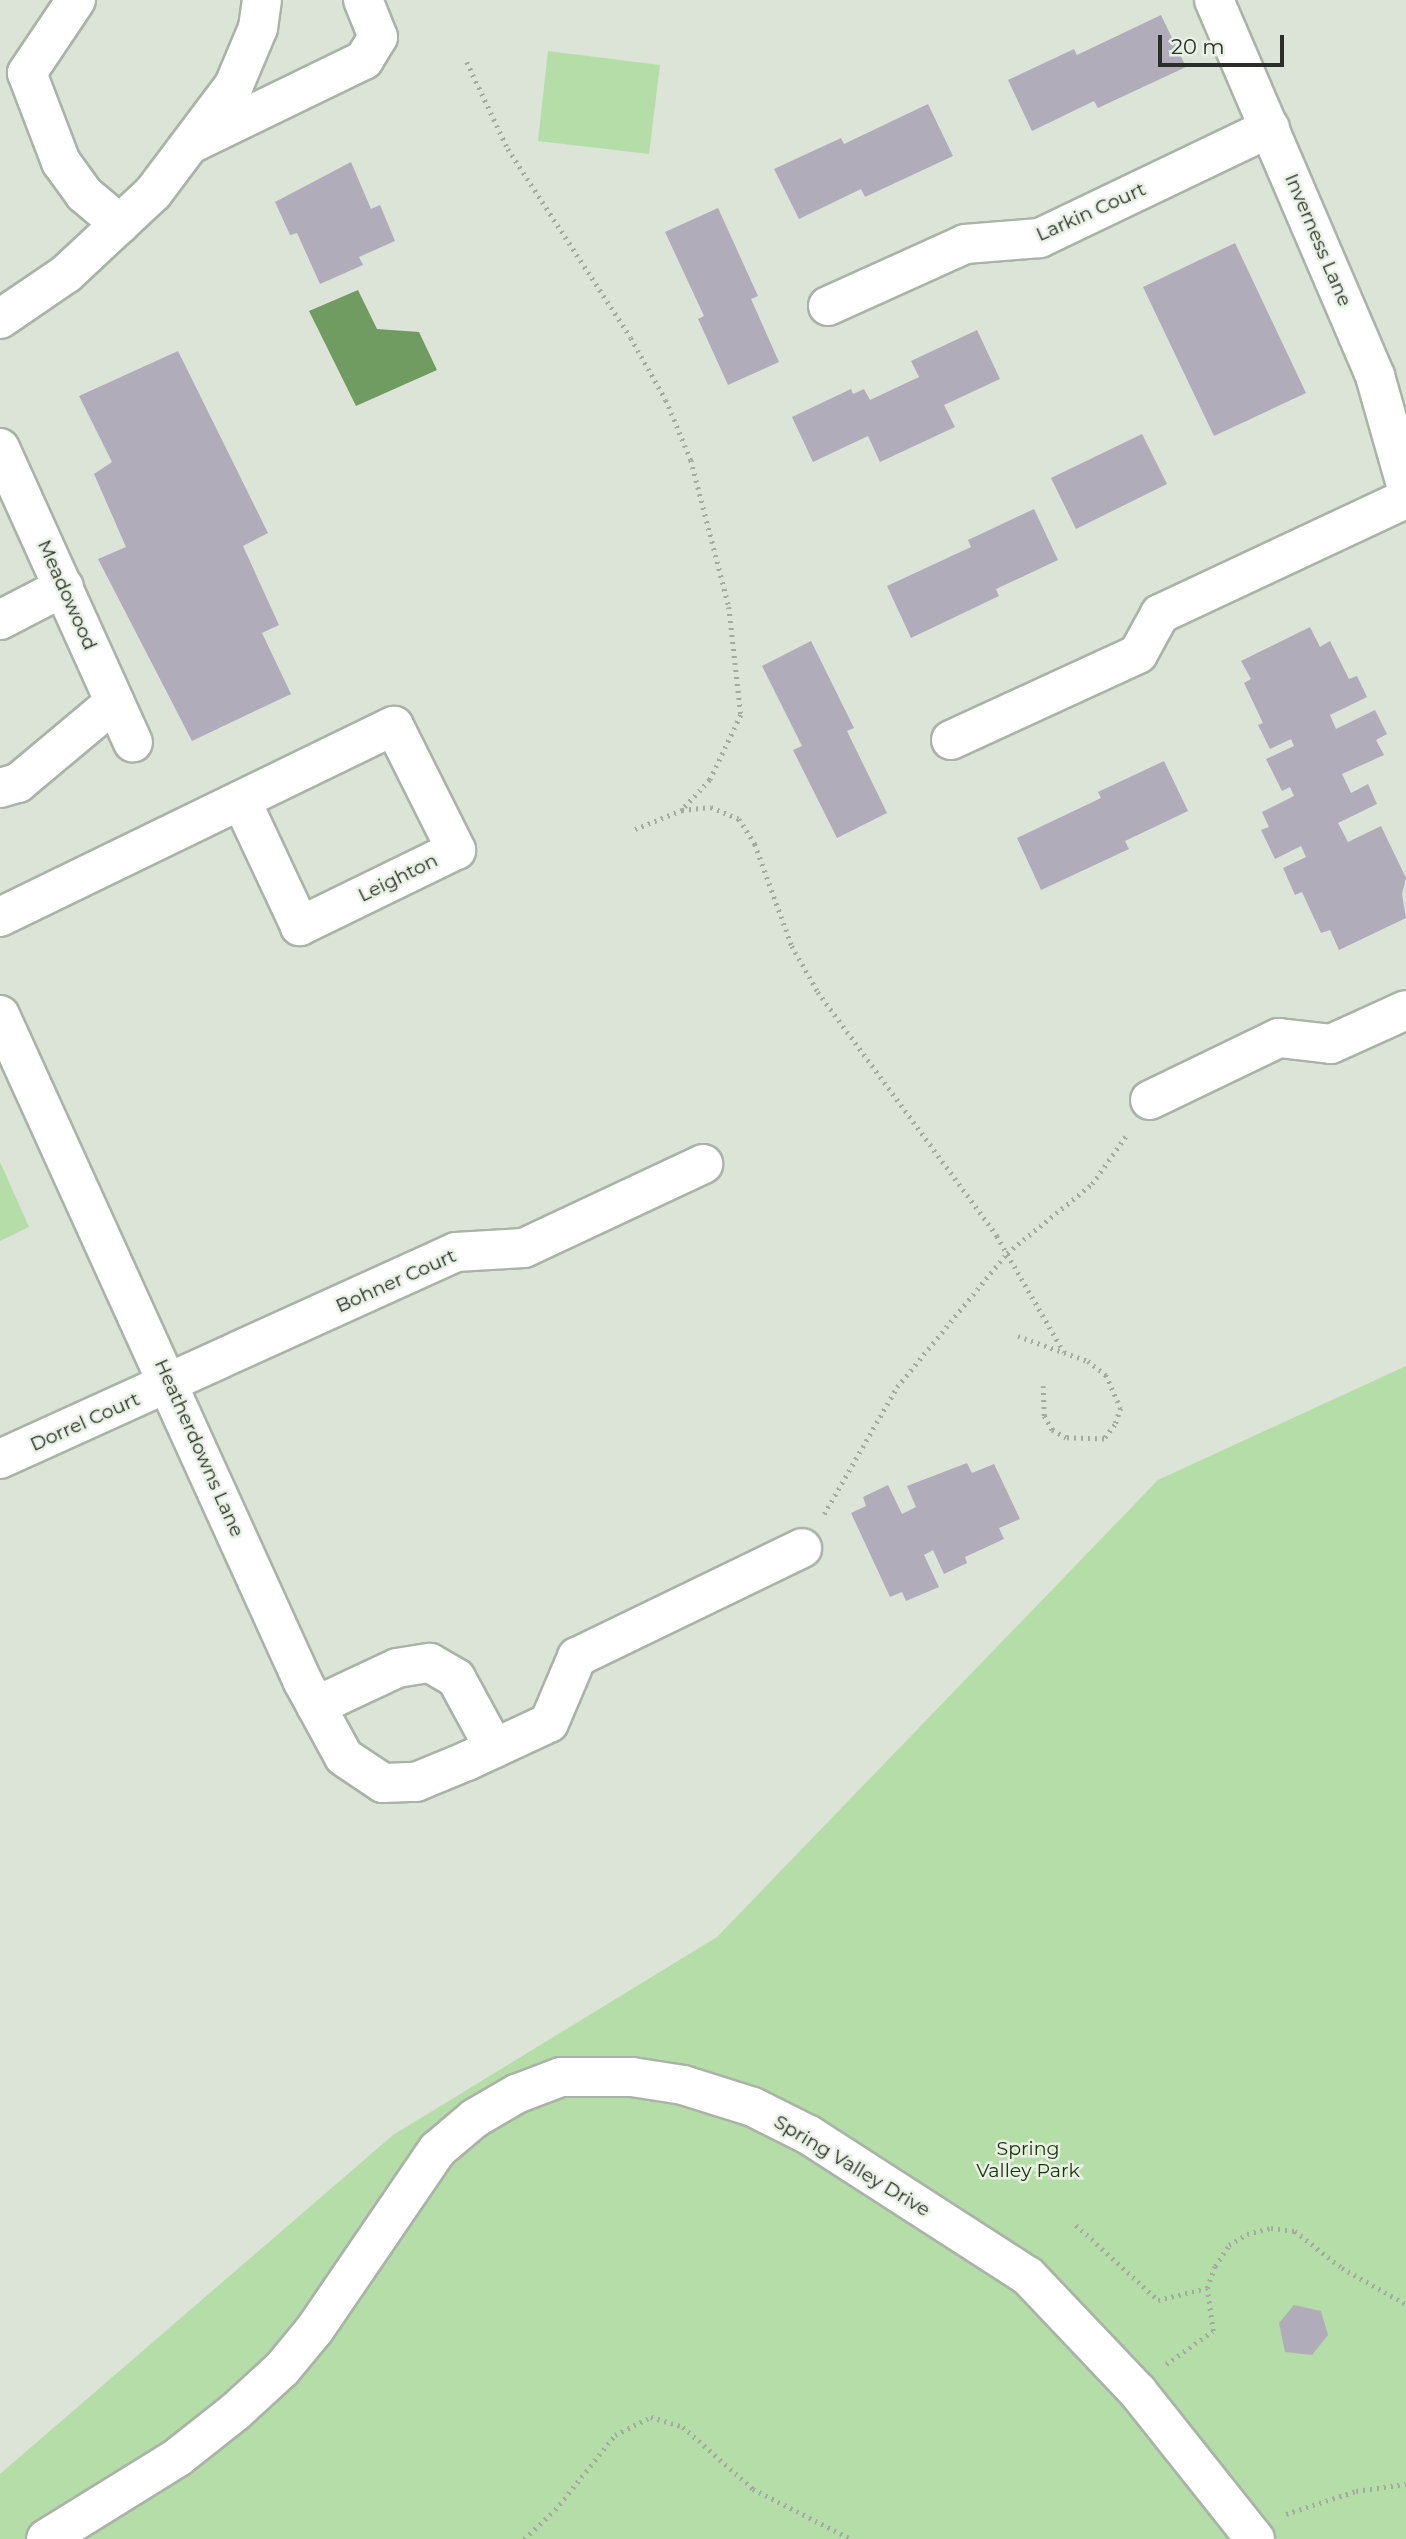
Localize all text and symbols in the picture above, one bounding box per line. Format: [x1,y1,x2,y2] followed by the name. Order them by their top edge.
[1161,21,1287,65] scale bar
[1171,34,1225,59] text: 20 m
[1280,170,1356,310] street label: Inverness Lane
[1033,178,1149,246] street label: Larkin Court
[33,536,101,654] street label: Meadowood
[355,849,441,907] street label: Leighton
[332,1244,460,1318] street label: Bohner Court
[149,1356,249,1540] street label: Heatherdowns Lane
[27,1388,143,1456] street label: Dorrel Court
[770,2110,934,2222] street label: Spring Valley Drive
[976,2138,1080,2182] park label: Spring Valley Park

